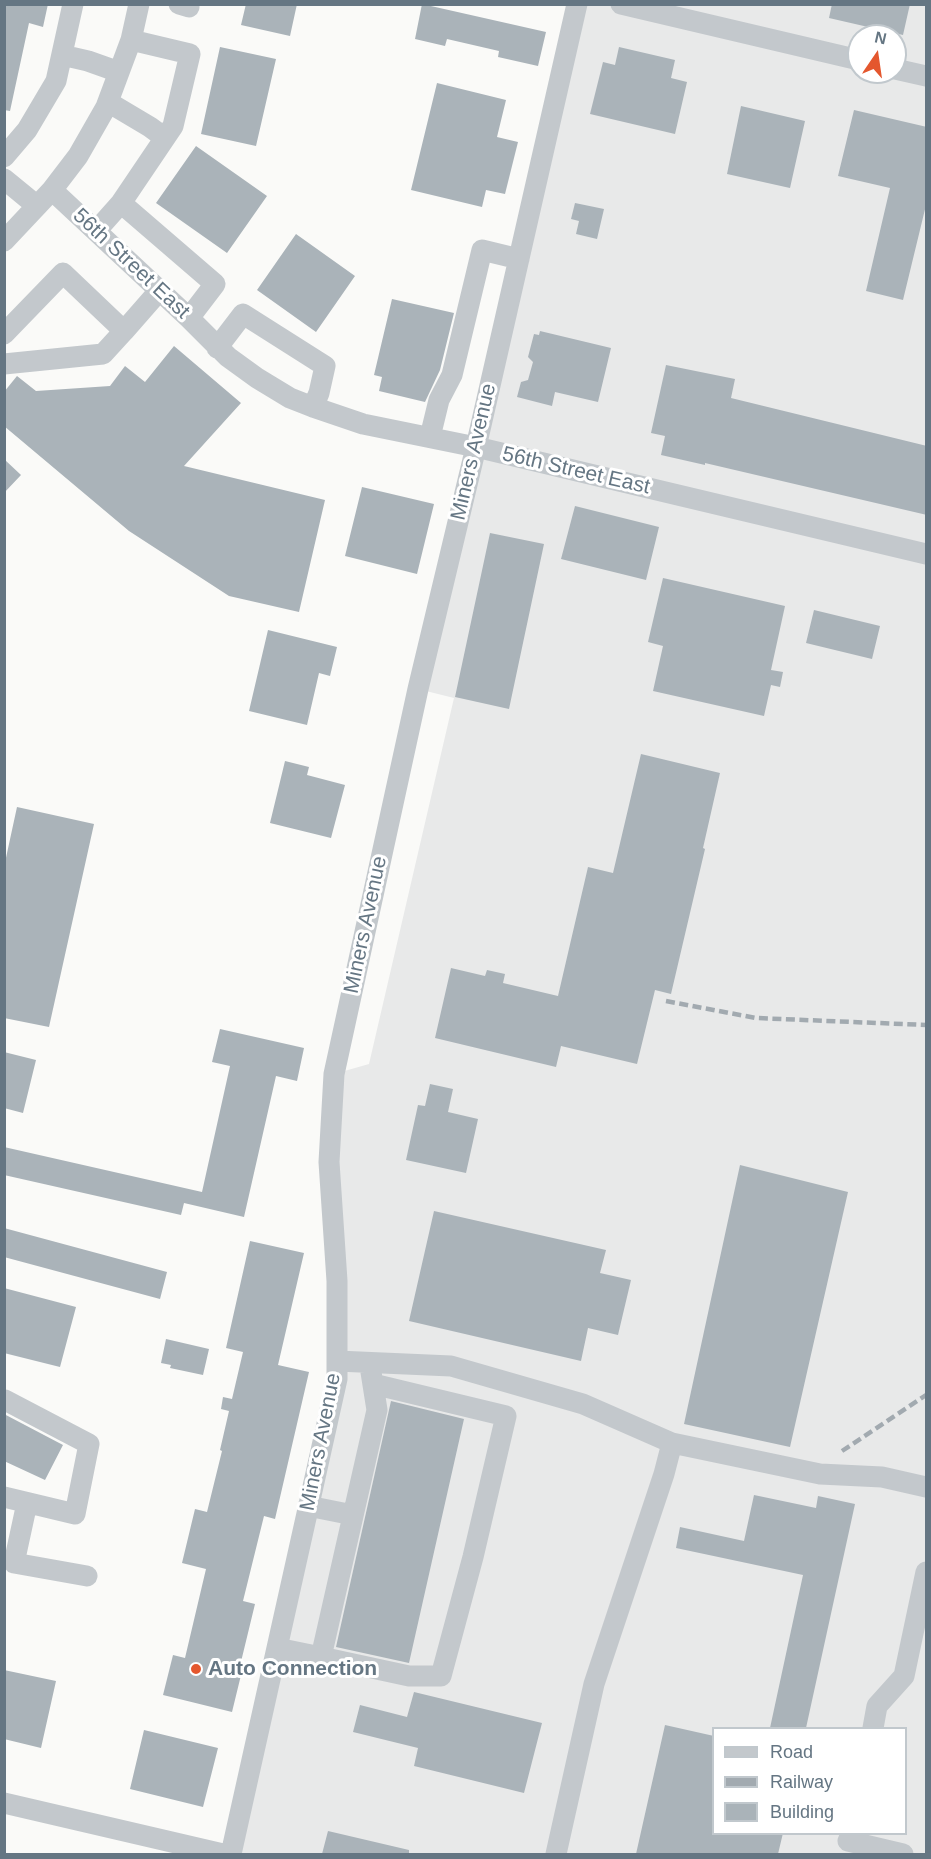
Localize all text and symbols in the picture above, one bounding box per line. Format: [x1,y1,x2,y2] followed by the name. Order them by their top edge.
[847,24,907,84] north arrow
[873,28,888,48] text: N
[67,203,195,325] street label: 56th Street East
[446,381,502,523] street label: Miners Avenue
[500,442,652,500] street label: 56th Street East
[339,854,393,996] street label: Miners Avenue
[295,1371,347,1513] street label: Miners Avenue
[208,1656,377,1682] place label: Auto Connection
[189,1662,203,1676] marker: Auto Connection
[712,1727,907,1835] legend
[770,1742,813,1762] text: Road
[770,1772,833,1792] text: Railway
[770,1802,834,1822] text: Building

